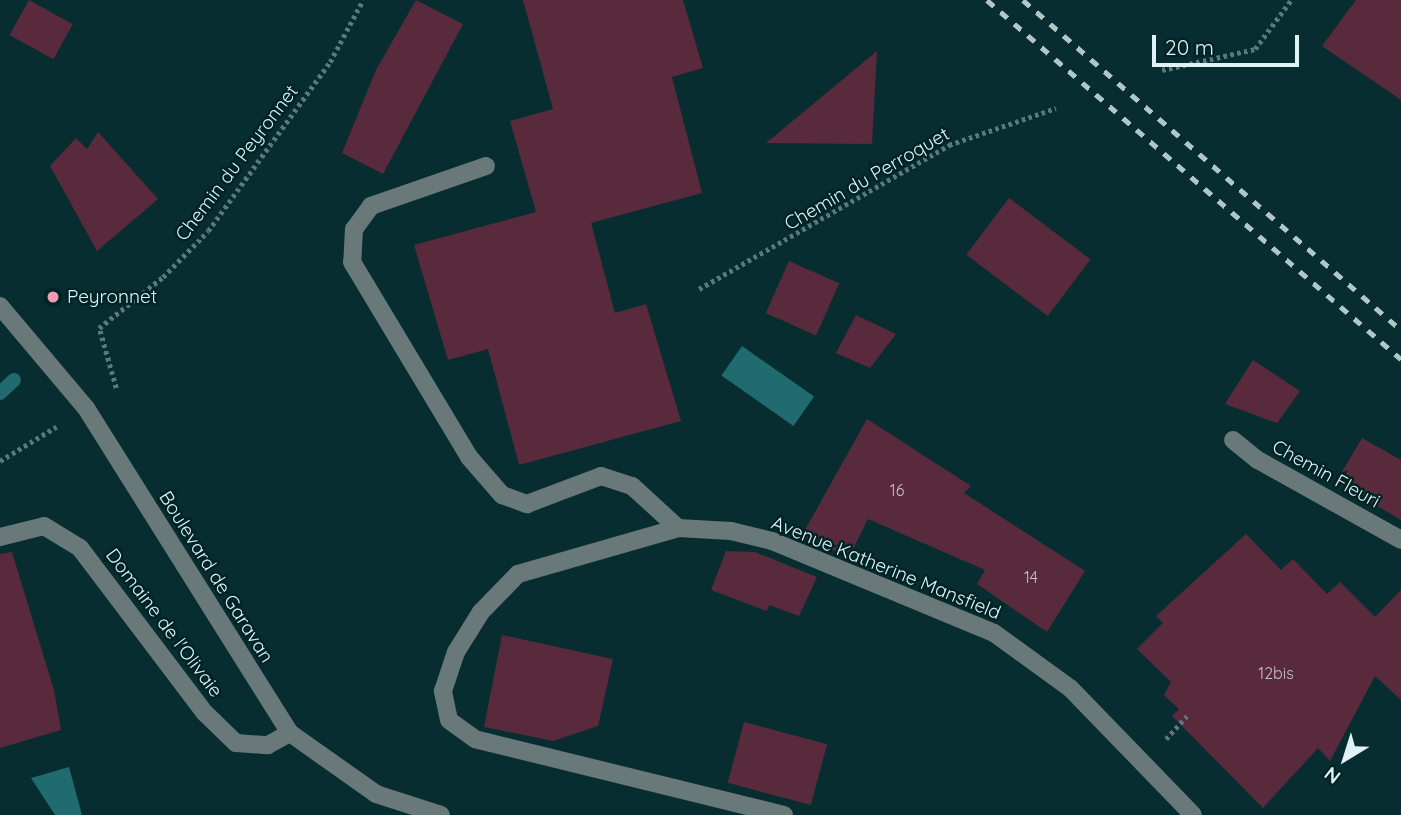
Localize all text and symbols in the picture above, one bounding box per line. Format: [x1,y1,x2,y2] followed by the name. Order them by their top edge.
[1156,21,1303,65] scale bar
[1165,34,1214,60] text: 20 m
[171,81,303,245] street label: Chemin du Peyronnet
[781,123,953,235] street label: Chemin du Perroquet
[67,286,157,308] place label: Peyronnet
[45,289,61,305] marker: Peyronnet
[1268,435,1384,513] street label: Chemin Fleuri
[890,480,904,500] house number: 16
[154,487,278,667] street label: Boulevard de Garavan
[768,512,1004,624] street label: Avenue Katherine Mansfield
[101,544,227,702] street label: Domaine de l'Olivaie
[1024,567,1038,587] house number: 14
[1258,663,1294,683] house number: 12bis
[1310,724,1380,794] north arrow
[1319,762,1345,789] text: N

